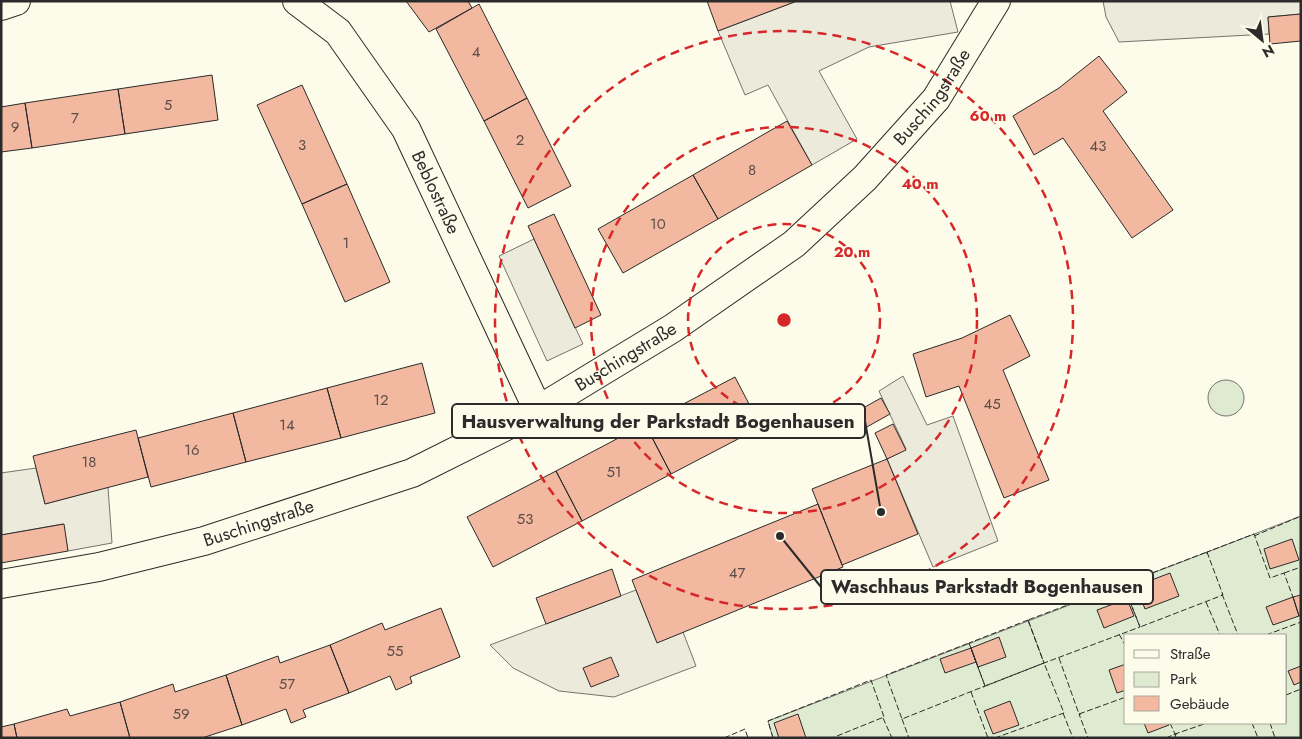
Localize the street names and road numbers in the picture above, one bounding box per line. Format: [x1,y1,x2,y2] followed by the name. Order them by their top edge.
[887,44,977,151] street label: Buschingstraße
[405,146,467,239] street label: Beblostraße
[570,316,682,398] street label: Buschingstraße
[200,493,317,553] street label: Buschingstraße

